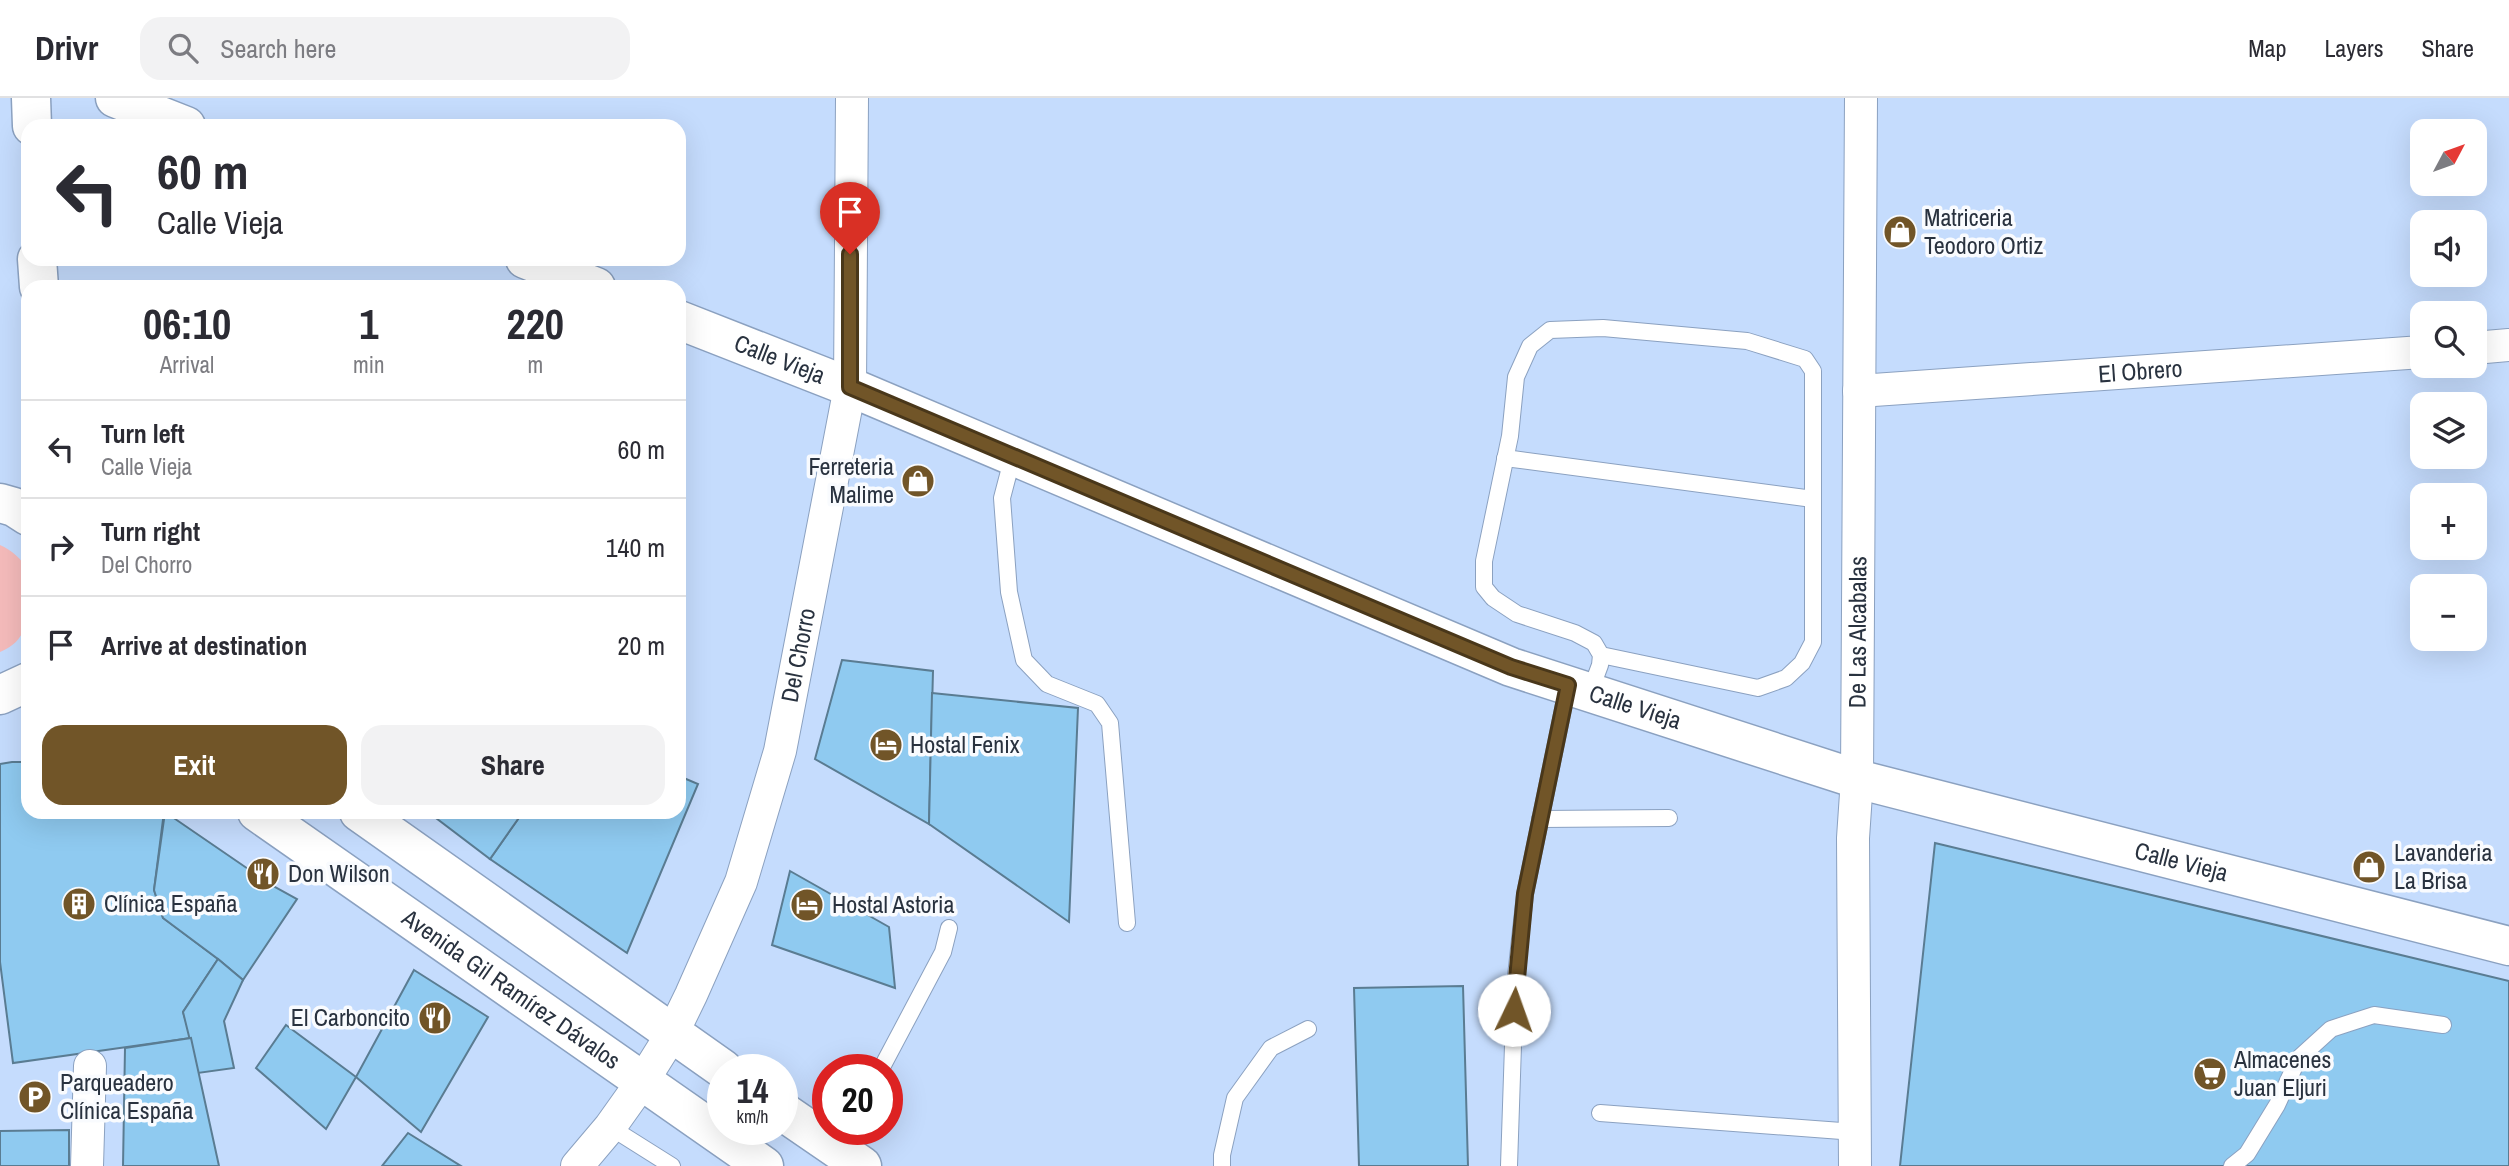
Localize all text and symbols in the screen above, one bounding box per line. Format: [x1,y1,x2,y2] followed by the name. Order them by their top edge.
[140,17,630,80] search box
[35,26,98,70] text: Drivr
[164,29,202,67] icon: search
[220,31,336,66] text: Search here
[2248,32,2286,64] text: Map
[2324,32,2383,64] text: Layers
[2421,32,2474,64] text: Share
[2410,119,2487,196] north arrow
[2410,119,2487,651] map controls
[157,138,249,204] text: 60 m
[42,147,133,238] icon: left
[820,182,880,254] pin
[831,193,869,231] icon: arrive
[157,201,283,244] text: Calle Vieja
[1924,201,2043,261] place label: Matriceria Teodoro Ortiz
[2410,210,2487,287] button: sound
[1881,213,1919,251] shop icon: Matriceria Teodoro Ortiz
[143,296,231,352] text: 06:10
[359,296,378,352] text: 1
[507,296,564,352] text: 220
[2410,301,2487,378] button: search
[730,326,830,391] street label: Calle Vieja
[160,349,214,380] text: Arrival
[353,349,385,380] text: min
[527,349,543,380] text: m
[2097,352,2183,389] street label: El Obrero
[2410,392,2487,469] button: layers
[101,416,185,451] text: Turn left
[42,430,80,468] icon: left
[618,432,665,467] text: 60 m
[809,450,894,510] place label: Ferreteria Malime
[101,451,192,482] text: Calle Vieja
[899,462,937,500] shop icon: Ferreteria Malime
[2410,483,2487,560] button: +
[101,514,200,549] text: Turn right
[42,528,80,566] icon: right
[606,530,665,565] text: 140 m
[101,549,192,580] text: Del Chorro
[1840,556,1873,708] street label: De Las Alcabalas
[2410,574,2487,651] button: −
[773,605,822,705] street label: Del Chorro
[42,626,80,664] icon: arrive
[101,628,307,663] text: Arrive at destination
[618,628,665,663] text: 20 m
[1585,676,1686,736] street label: Calle Vieja
[42,725,347,805] button: Exit
[361,725,665,805] button: Share
[867,726,905,764] hotel icon: Hostal Fenix
[910,728,1020,760] place label: Hostal Fenix
[2132,834,2232,888] street label: Calle Vieja
[2394,836,2493,896] place label: Lavanderia La Brisa
[2350,848,2388,886] shop icon: Lavanderia La Brisa
[244,855,282,893] restaurant icon: Don Wilson
[288,857,390,889] place label: Don Wilson
[60,885,98,923] building icon: Clínica España
[788,886,826,924] hotel icon: Hostal Astoria
[104,887,238,919] place label: Clínica España
[832,888,955,920] place label: Hostal Astoria
[396,901,627,1076] street label: Avenida Gil Ramírez Dávalos
[1477,973,1551,1047] position arrow
[416,999,454,1037] restaurant icon: El Carboncito
[291,1001,410,1033] place label: El Carboncito
[2233,1043,2331,1103] place label: Almacenes Juan Eljuri
[812,1054,903,1145] speed limit sign: 20
[2191,1055,2229,1093] supermarket icon: Almacenes Juan Eljuri
[60,1066,194,1126] place label: Parqueadero Clínica España
[737,1067,768,1114] text: 14
[16,1078,54,1116] parking icon: Parqueadero Clínica España
[737,1104,769,1129] text: km/h

